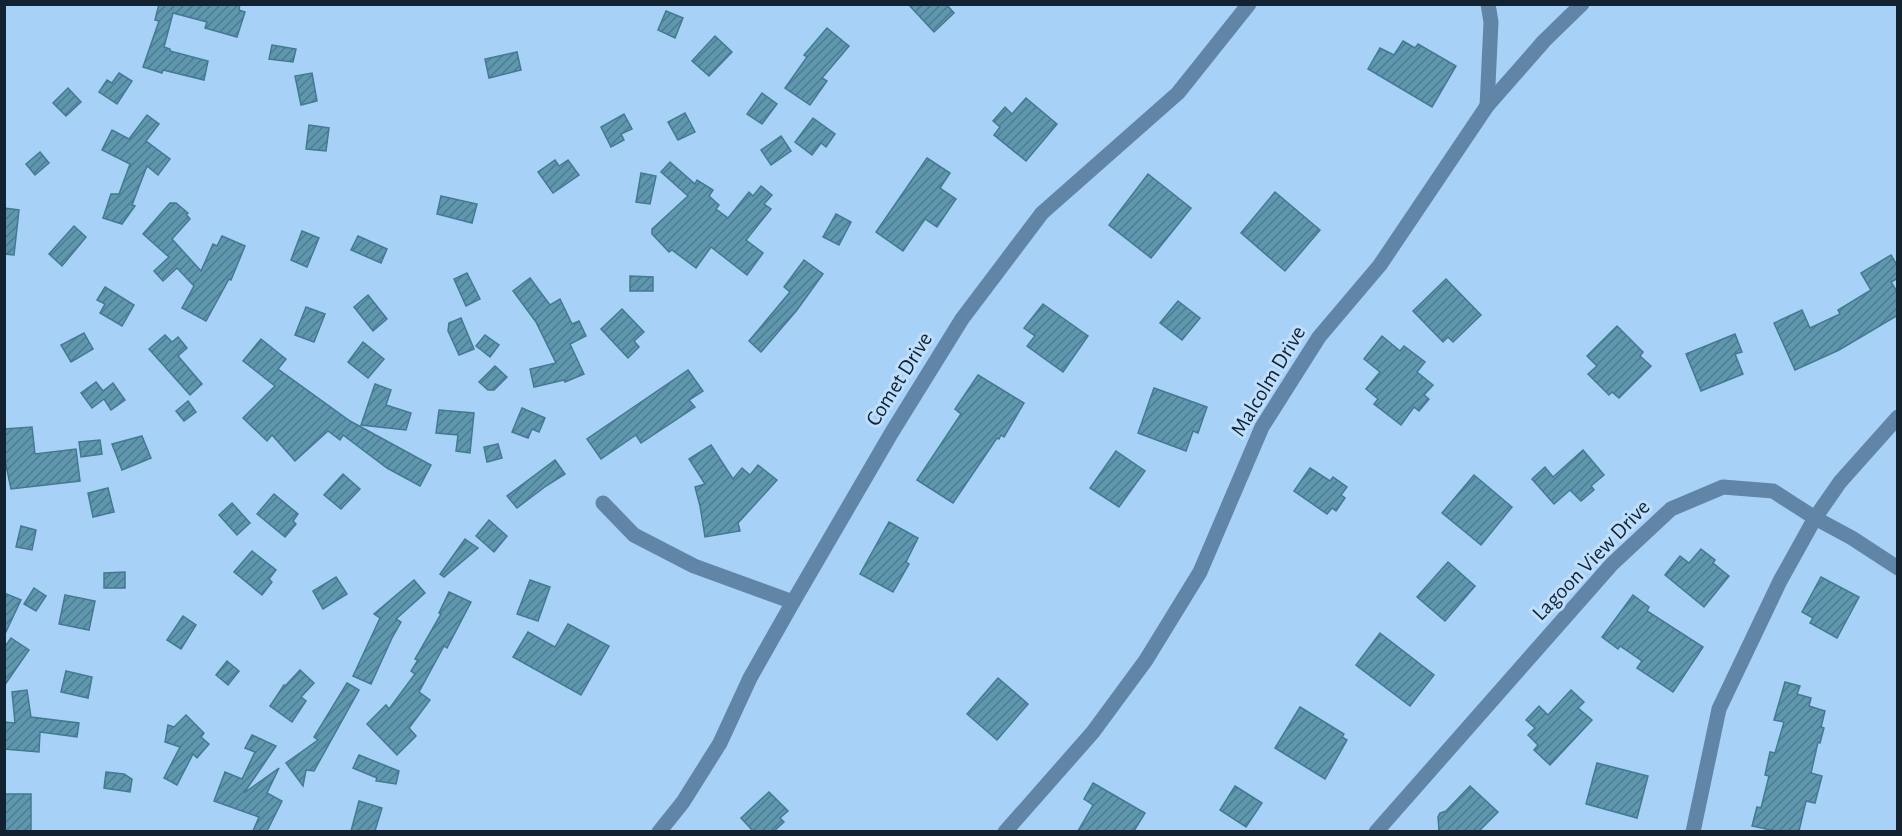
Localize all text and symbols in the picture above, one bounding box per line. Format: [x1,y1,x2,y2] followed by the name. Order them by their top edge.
[1227,322,1309,440] street label: Malcolm Drive
[862,328,936,430] street label: Comet Drive
[1528,495,1654,625] street label: Lagoon View Drive

